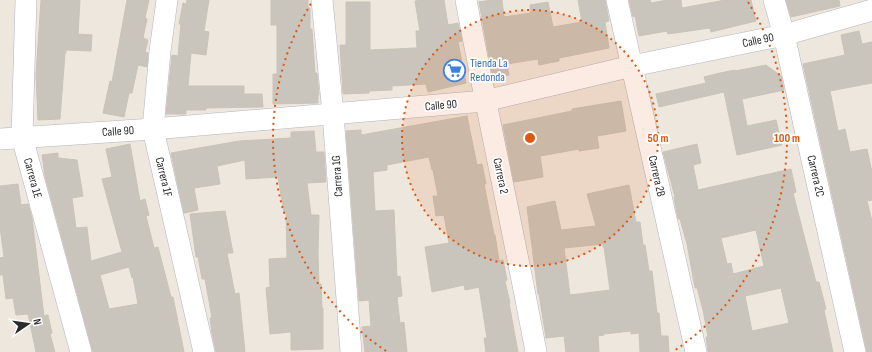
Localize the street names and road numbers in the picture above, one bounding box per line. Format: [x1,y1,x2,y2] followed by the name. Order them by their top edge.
[741,30,775,51] street label: Calle 90
[424,97,458,114] street label: Calle 90
[101,123,135,140] street label: Calle 90
[645,154,669,198] street label: Carrera 2B
[803,154,828,199] street label: Carrera 2C
[329,155,346,197] street label: Carrera 1G
[20,156,45,200] street label: Carrera 1E
[152,156,175,199] street label: Carrera 1F
[489,157,512,196] street label: Carrera 2

